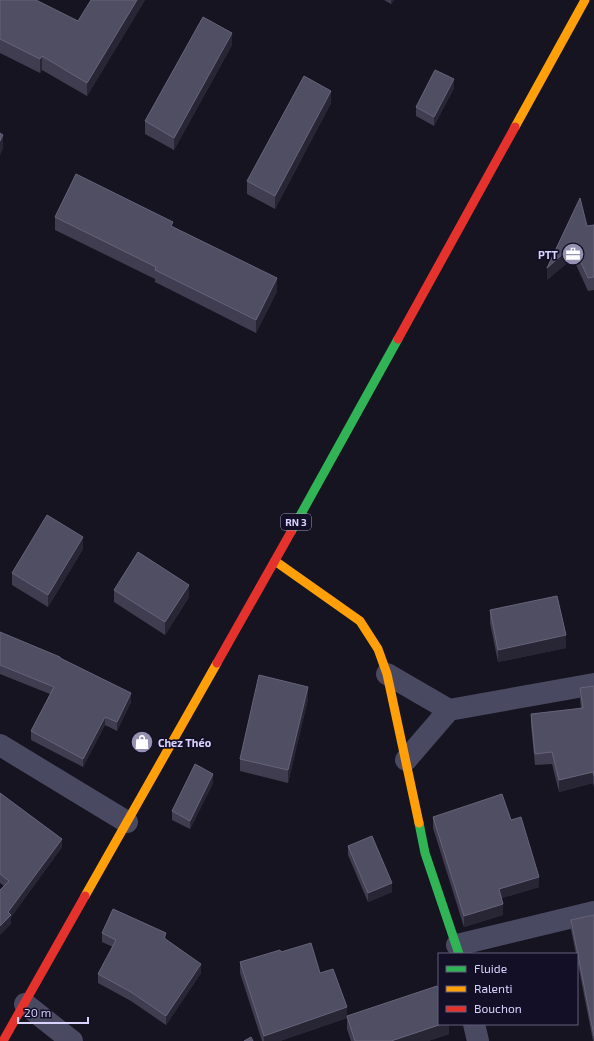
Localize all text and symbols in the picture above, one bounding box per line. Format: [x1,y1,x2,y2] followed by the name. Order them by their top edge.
[560,241,586,267] office icon: PTT
[538,248,558,261] place label: PTT
[281,514,311,530] road number: RN 3
[129,729,155,755] shop icon: Chez Théo
[158,736,212,749] place label: Chez Théo
[438,953,578,1025] legend
[474,961,507,975] text: Fluide
[474,981,513,995] text: Ralenti
[18,999,88,1025] scale bar
[474,1001,522,1015] text: Bouchon
[24,1005,51,1019] text: 20 m

